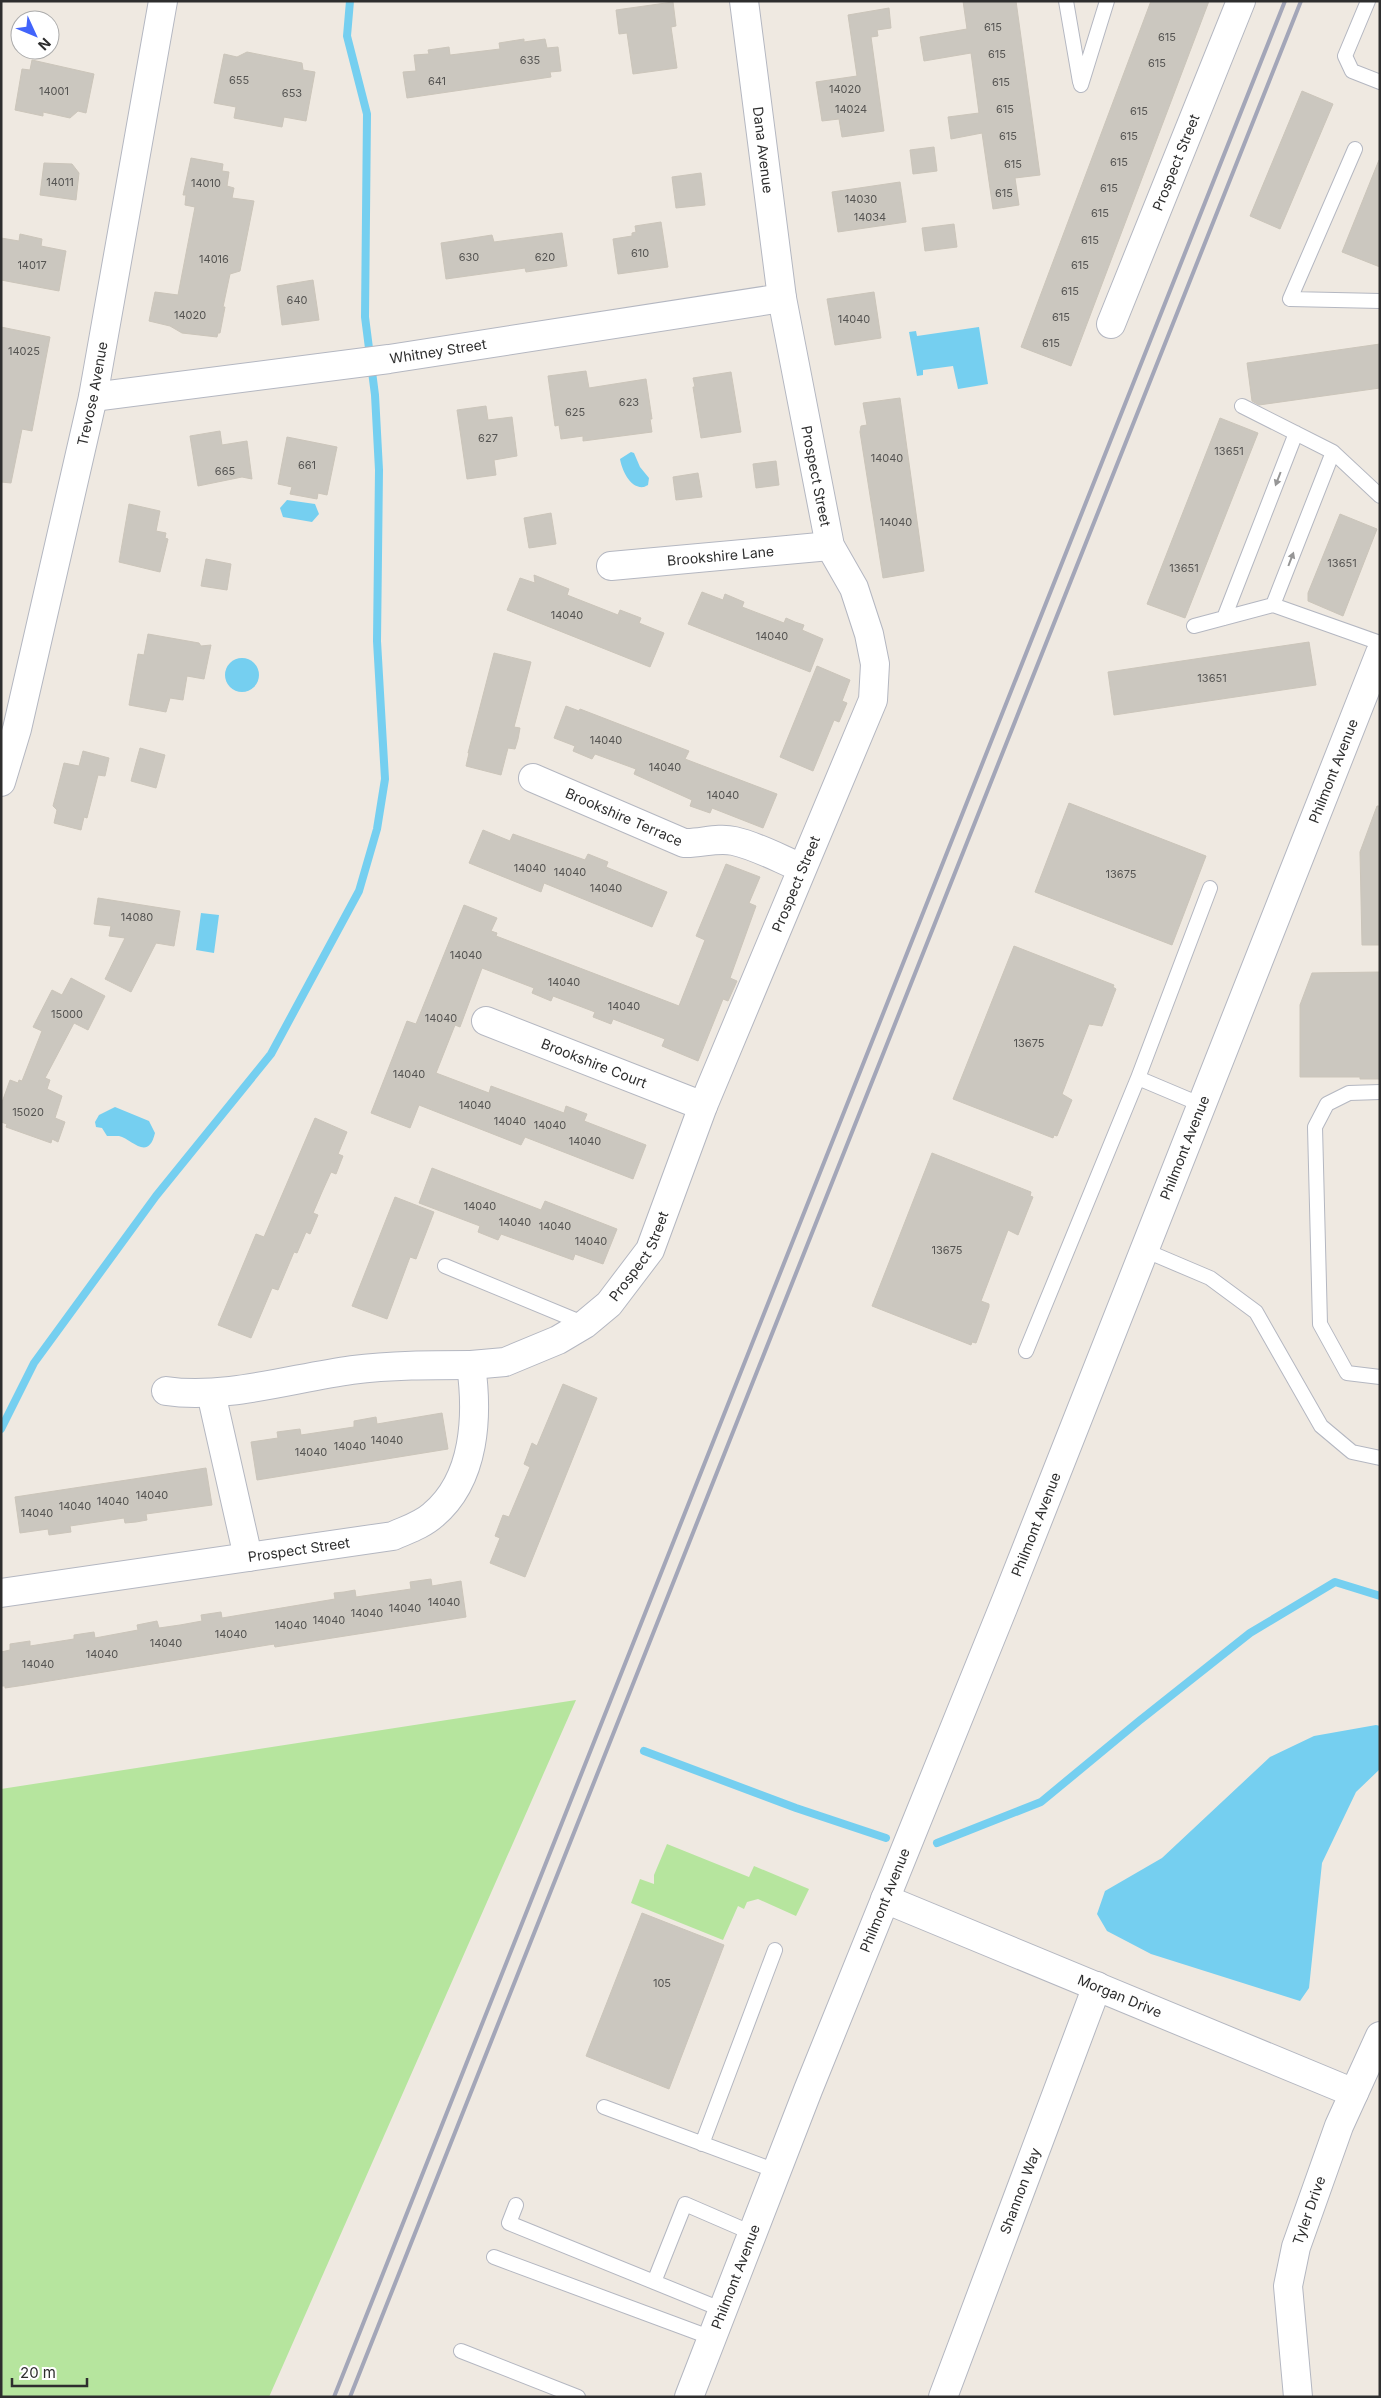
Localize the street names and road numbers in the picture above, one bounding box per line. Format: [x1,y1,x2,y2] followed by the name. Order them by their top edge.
[750,106,777,194] street label: Dana Avenue
[1148,111,1203,213] street label: Prospect Street
[388,335,488,367] street label: Whitney Street
[73,340,111,447] street label: Trevose Avenue
[798,424,835,528] street label: Prospect Street
[666,542,775,569] street label: Brookshire Lane
[1305,716,1361,826] street label: Philmont Avenue
[563,784,685,849] street label: Brookshire Terrace
[768,833,823,934] street label: Prospect Street
[539,1035,650,1091] street label: Brookshire Court
[1156,1093,1212,1202] street label: Philmont Avenue
[605,1209,672,1304] street label: Prospect Street
[1007,1470,1064,1579] street label: Philmont Avenue
[247,1533,351,1565] street label: Prospect Street
[856,1845,913,1955] street label: Philmont Avenue
[1075,1971,1165,2021] street label: Morgan Drive
[996,2145,1044,2236] street label: Shannon Way
[1288,2174,1329,2247] street label: Tyler Drive
[707,2222,763,2331] street label: Philmont Avenue

